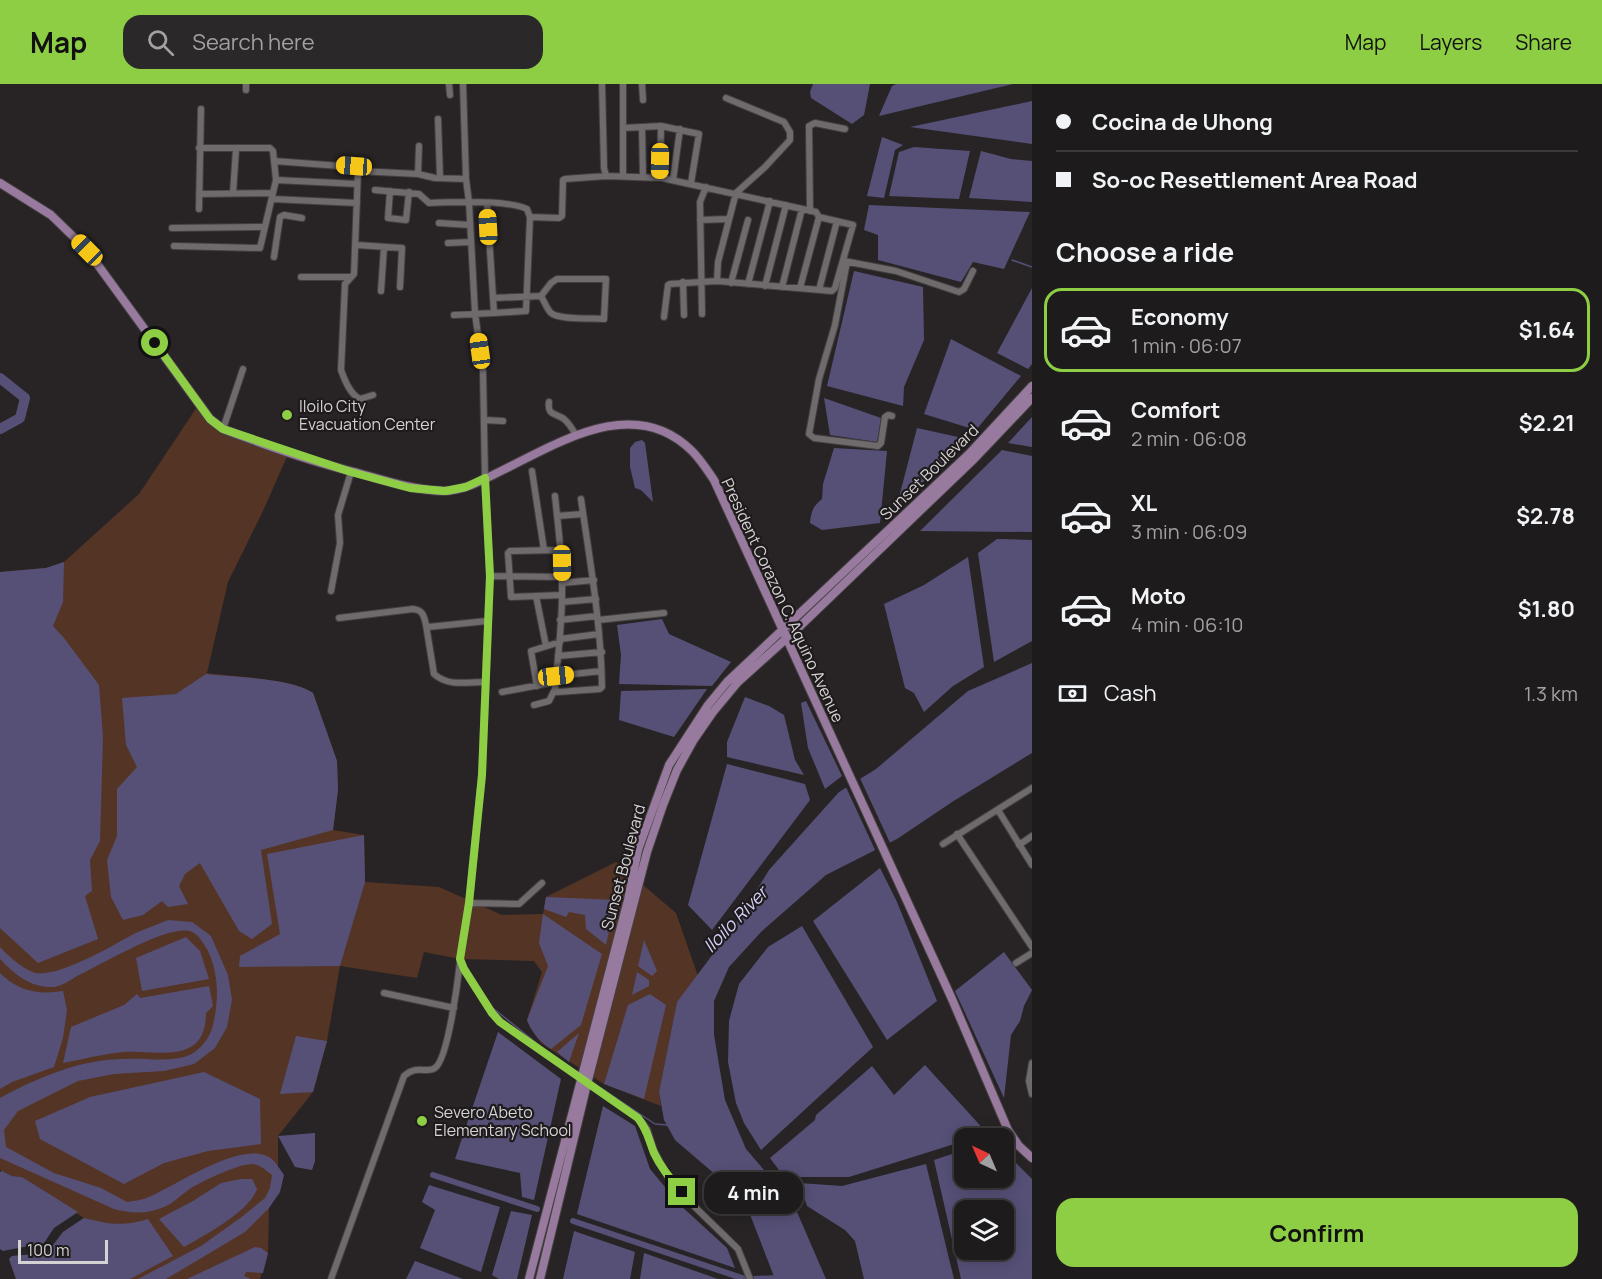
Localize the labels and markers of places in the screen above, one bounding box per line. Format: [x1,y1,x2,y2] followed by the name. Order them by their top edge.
[299,395,436,435] place label: Iloilo City Evacuation Center
[280,408,294,422] marker: Iloilo City Evacuation Center
[434,1101,572,1141] place label: Severo Abeto Elementary School
[415,1114,429,1128] marker: Severo Abeto Elementary School

